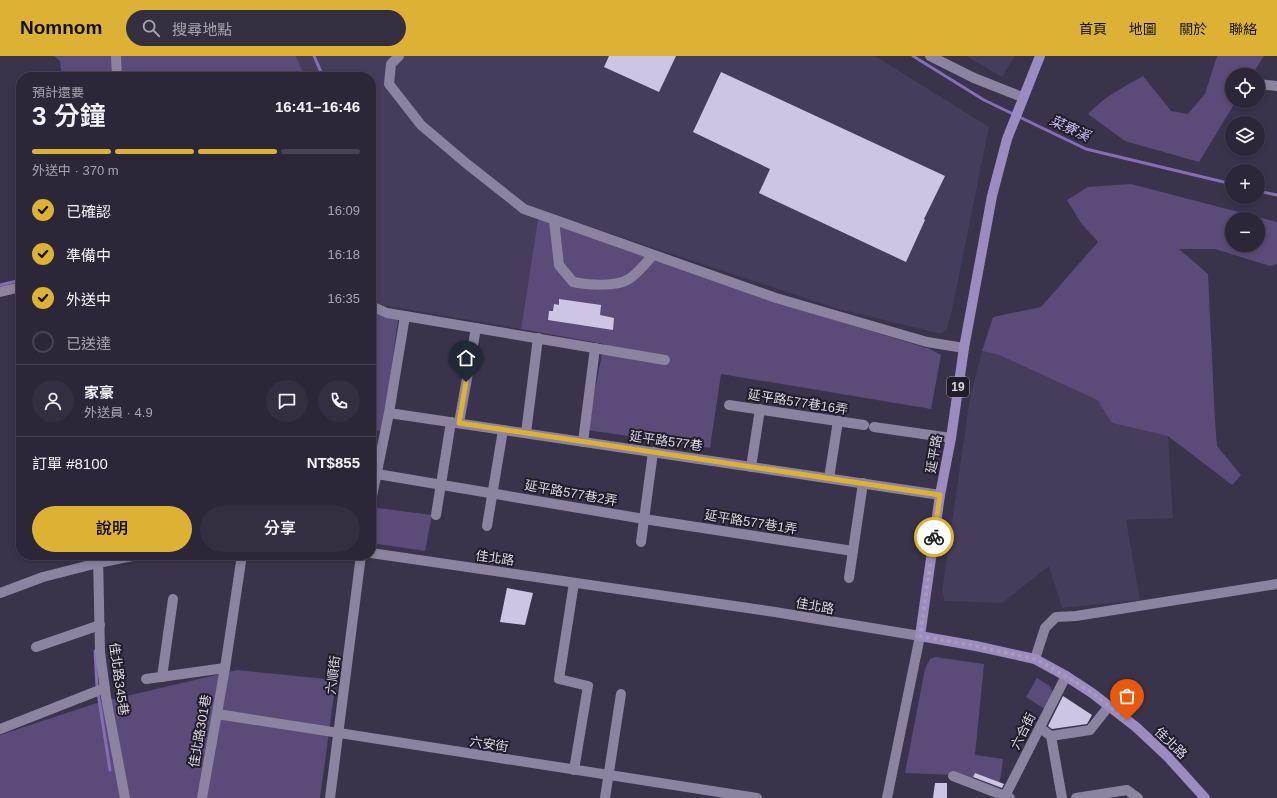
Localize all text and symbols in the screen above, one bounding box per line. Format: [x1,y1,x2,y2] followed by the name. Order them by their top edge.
[126,10,406,46] search box
[20,17,102,38] text: Nomnom
[140,17,162,39] icon: search
[172,21,232,38] text: 搜尋地點
[1079,21,1107,37] text: 首頁
[1129,21,1157,37] text: 地圖
[1179,21,1207,37] text: 關於
[1229,21,1257,37] text: 聯絡
[1225,68,1265,252] map controls
[1225,68,1265,108] button: locate
[32,85,84,100] text: 預計還要
[275,98,360,115] text: 16:41–16:46
[32,101,106,131] text: 3 分鐘
[1048,112,1094,145] water label: 菜寮溪
[1225,116,1265,156] button: layers
[32,163,119,178] text: 外送中 · 370 m
[1225,164,1265,204] button: +
[32,199,54,221] icon: check
[66,203,111,220] text: 已確認
[327,203,360,218] text: 16:09
[1225,212,1265,252] button: −
[32,243,54,265] icon: check
[66,247,111,264] text: 準備中
[327,247,360,262] text: 16:18
[32,287,54,309] icon: check
[66,291,111,308] text: 外送中
[327,291,360,306] text: 16:35
[66,335,111,352] text: 已送達
[449,341,483,382] pin
[455,347,477,369] icon: home
[947,377,969,397] road number: 19
[32,380,74,422] button: person
[266,380,308,422] button: chat
[318,380,360,422] button: phone
[84,384,114,401] text: 家豪
[747,387,849,417] street label: 延平路577巷16弄
[84,405,153,420] text: 外送員 · 4.9
[628,428,704,454] street label: 延平路577巷
[923,433,945,475] street label: 延平路
[307,454,360,471] text: NT$855
[32,455,108,472] text: 訂單 #8100
[523,477,619,509] street label: 延平路577巷2弄
[32,506,192,552] button: 說明
[200,506,360,552] button: 分享
[703,507,799,537] street label: 延平路577巷1弄
[914,517,954,557] courier
[923,526,945,548] icon: bike
[475,548,515,568] street label: 佳北路
[794,595,836,617] street label: 佳北路
[106,641,132,717] street label: 佳北路345巷
[323,655,343,695] street label: 六順街
[1110,679,1144,720] pin
[1116,685,1138,707] icon: bag
[186,693,214,769] street label: 佳北路301巷
[1007,710,1039,752] street label: 六合街
[1152,724,1190,762] street label: 佳北路
[469,734,509,754] street label: 六安街

